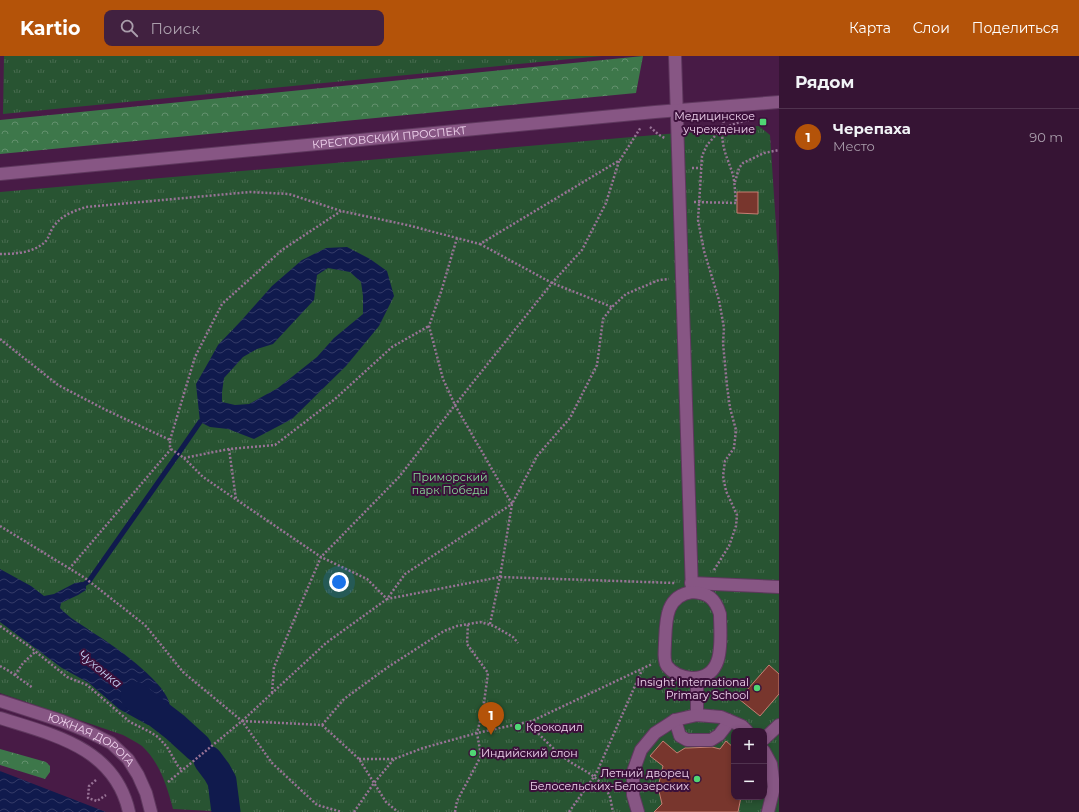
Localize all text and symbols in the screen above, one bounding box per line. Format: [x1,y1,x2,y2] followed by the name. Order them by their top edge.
[104,10,384,46] search box
[20,17,80,40] text: Kartio
[118,17,140,39] icon: search
[150,19,200,38] text: Поиск
[849,19,891,37] text: Карта
[913,19,950,37] text: Слои
[972,19,1059,37] text: Поделиться
[795,72,854,92] text: Рядом
[674,109,755,136] place label: Медицинское учреждение
[758,117,768,127] marker: Медицинское учреждение
[833,119,911,138] text: Черепаха
[311,123,468,151] street label: КРЕСТОВСКИЙ ПРОСПЕКТ
[805,129,811,145] text: 1
[1029,129,1063,145] text: 90 m
[833,138,875,154] text: Место
[412,470,488,497] park label: Приморский парк Победы
[329,572,349,592] your location
[75,646,125,691] water label: Чухонка
[636,675,749,702] place label: Insight International Primary School
[752,683,762,693] marker: Insight International Primary School
[478,702,504,735] pin: 1
[46,710,138,769] street label: ЮЖНАЯ ДОРОГА
[526,720,583,734] place label: Крокодил
[513,722,523,732] marker: Крокодил
[731,728,767,800] map controls
[731,728,767,764] button: +
[481,746,578,760] place label: Индийский слон
[468,748,478,758] marker: Индийский слон
[731,764,767,800] button: −
[530,766,689,793] place label: Летний дворец Белосельских-Белозерских
[692,774,702,784] marker: Летний дворец Белосельских-Белозерских

